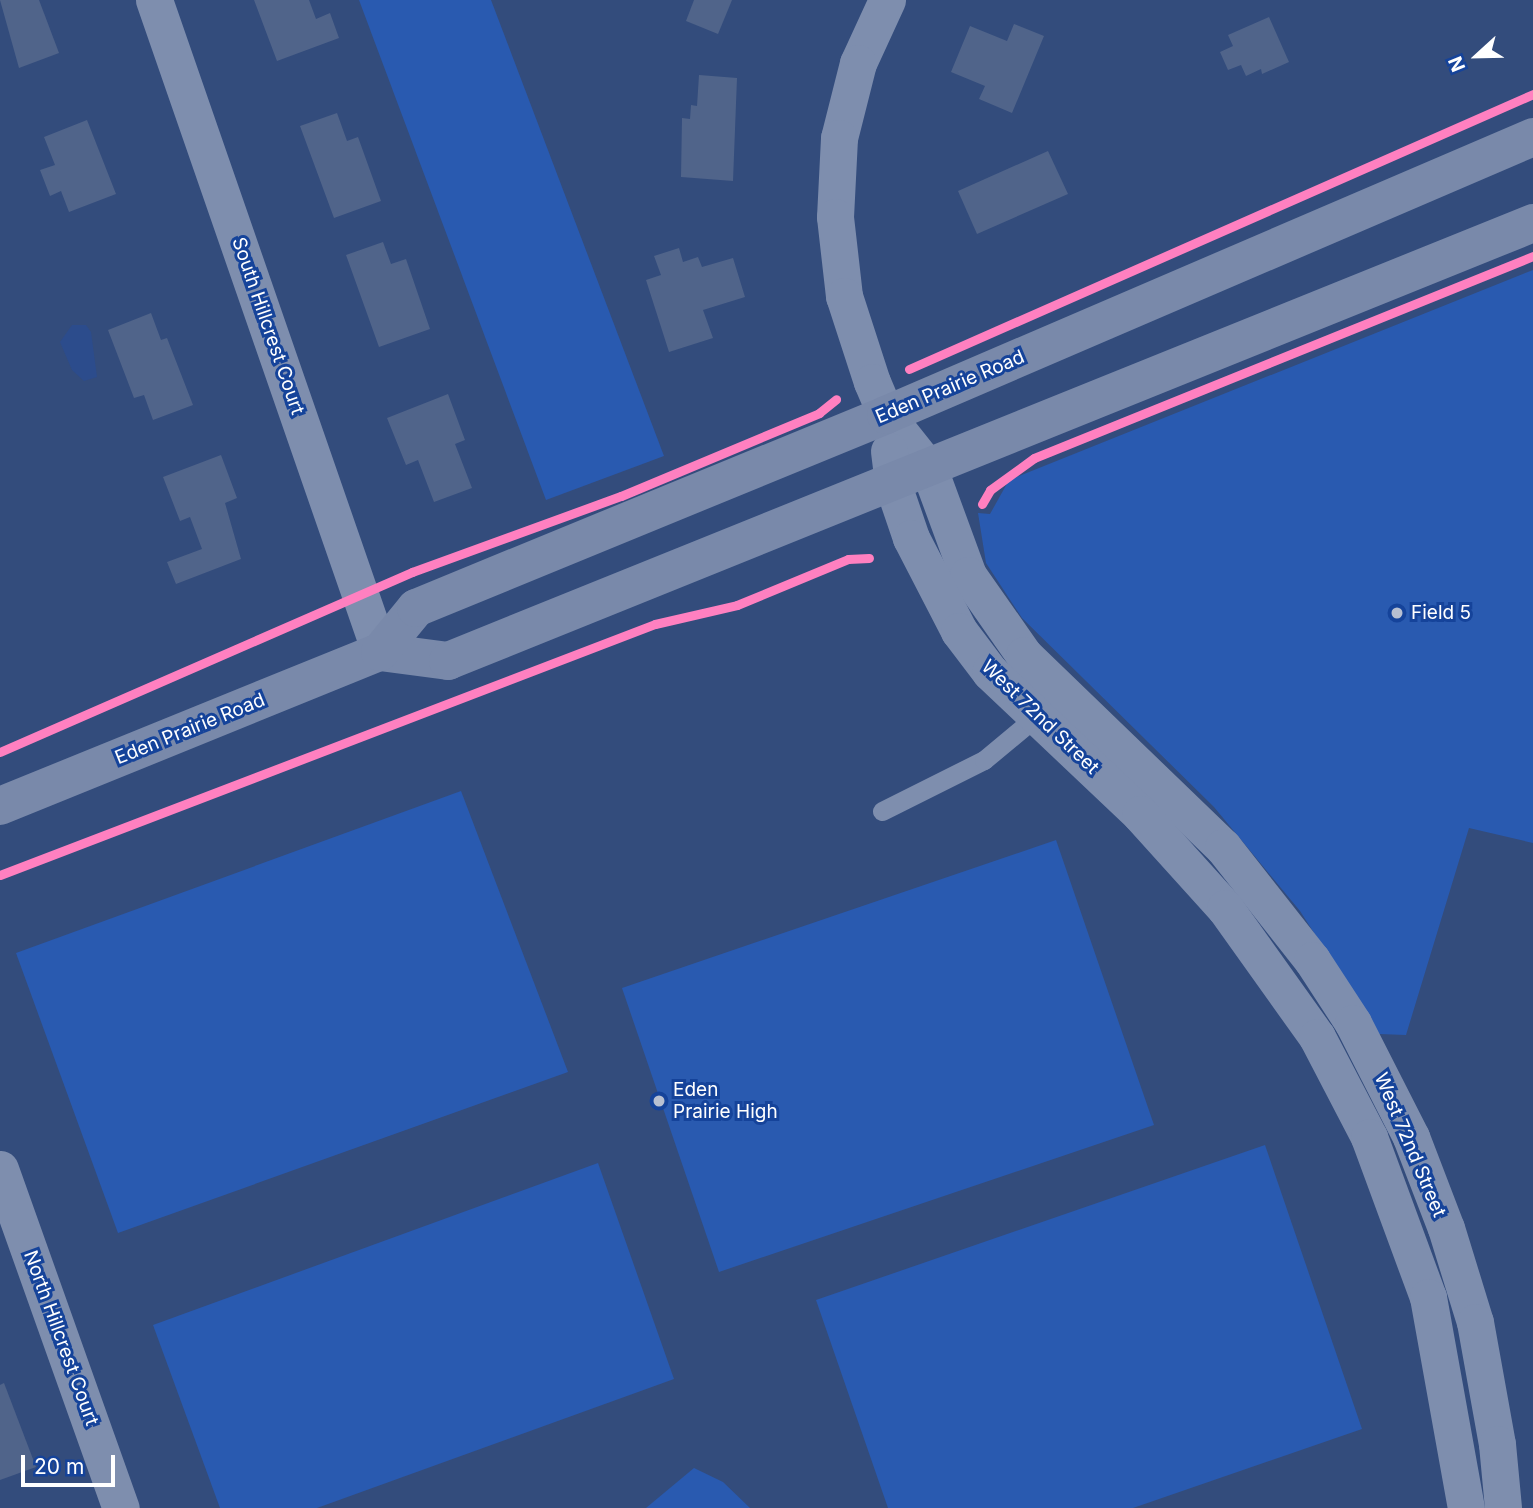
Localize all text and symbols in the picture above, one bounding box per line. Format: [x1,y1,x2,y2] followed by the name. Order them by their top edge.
[1442,21,1512,91] north arrow
[1444,53,1470,75] text: N
[227,234,309,418] street label: South Hillcrest Court
[872,345,1028,429] street label: Eden Prairie Road
[1411,602,1471,624] place label: Field 5
[1389,605,1405,621] marker: Field 5
[976,655,1104,779] street label: West 72nd Street
[112,689,268,769] street label: Eden Prairie Road
[1369,1069,1451,1221] street label: West 72nd Street
[673,1079,778,1123] place label: Eden Prairie High
[651,1093,667,1109] marker: Eden Prairie High
[19,1247,103,1429] street label: North Hillcrest Court
[24,1442,119,1486] scale bar
[34,1454,84,1479] text: 20 m

